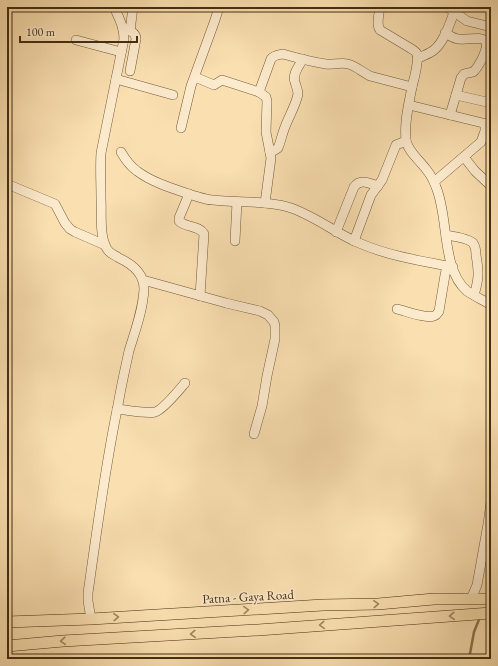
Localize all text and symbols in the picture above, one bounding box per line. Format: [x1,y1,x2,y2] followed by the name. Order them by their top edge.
[20,18,137,44] scale bar
[26,24,56,40] text: 100 m
[202,586,295,607] street label: Patna - Gaya Road
[373,600,379,608] one-way arrow
[243,605,249,614] one-way arrow
[449,611,455,620] one-way arrow
[113,613,119,622] one-way arrow
[319,621,325,630] one-way arrow
[190,629,196,638] one-way arrow
[60,637,66,646] one-way arrow

